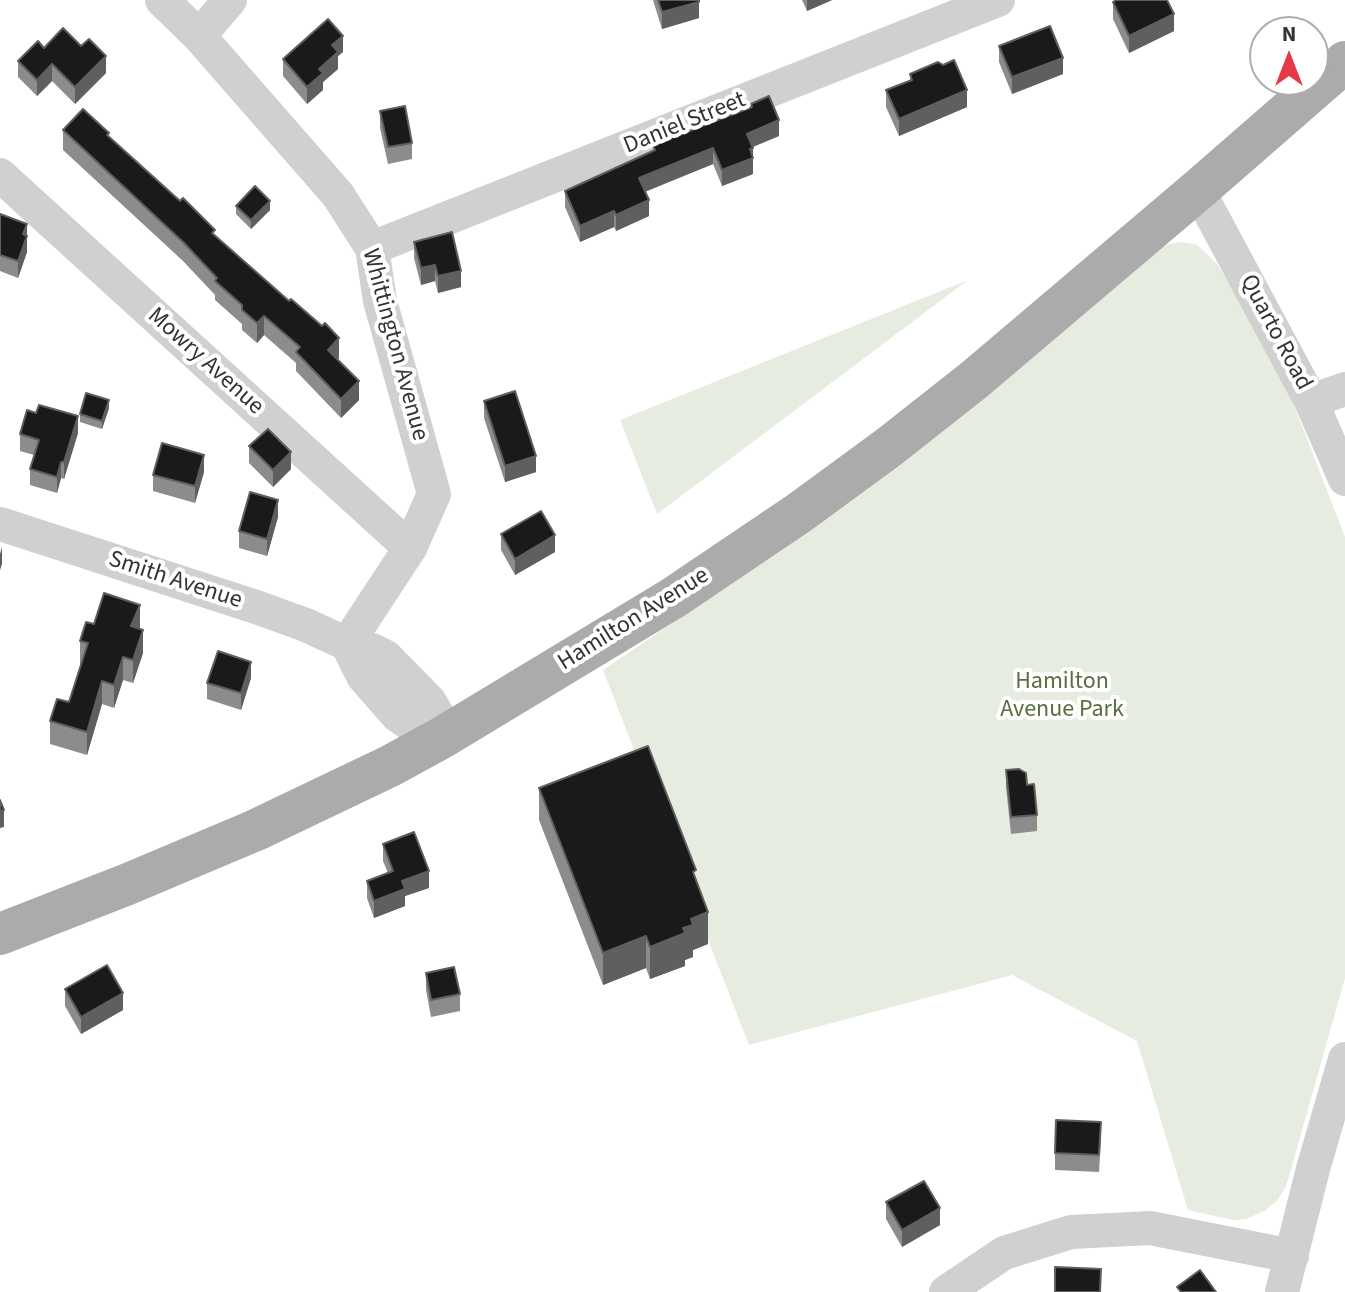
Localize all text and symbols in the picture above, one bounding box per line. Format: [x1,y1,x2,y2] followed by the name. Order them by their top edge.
[1249,16,1329,96] north arrow
[1282,18,1296,50] text: N
[620,87,750,161] street label: Daniel Street
[355,246,433,444] street label: Whittington Avenue
[1233,270,1317,396] street label: Quarto Road
[141,302,269,422] street label: Mowry Avenue
[105,546,245,616] street label: Smith Avenue
[553,562,715,678] street label: Hamilton Avenue
[1000,669,1124,725] park label: Hamilton Avenue Park

